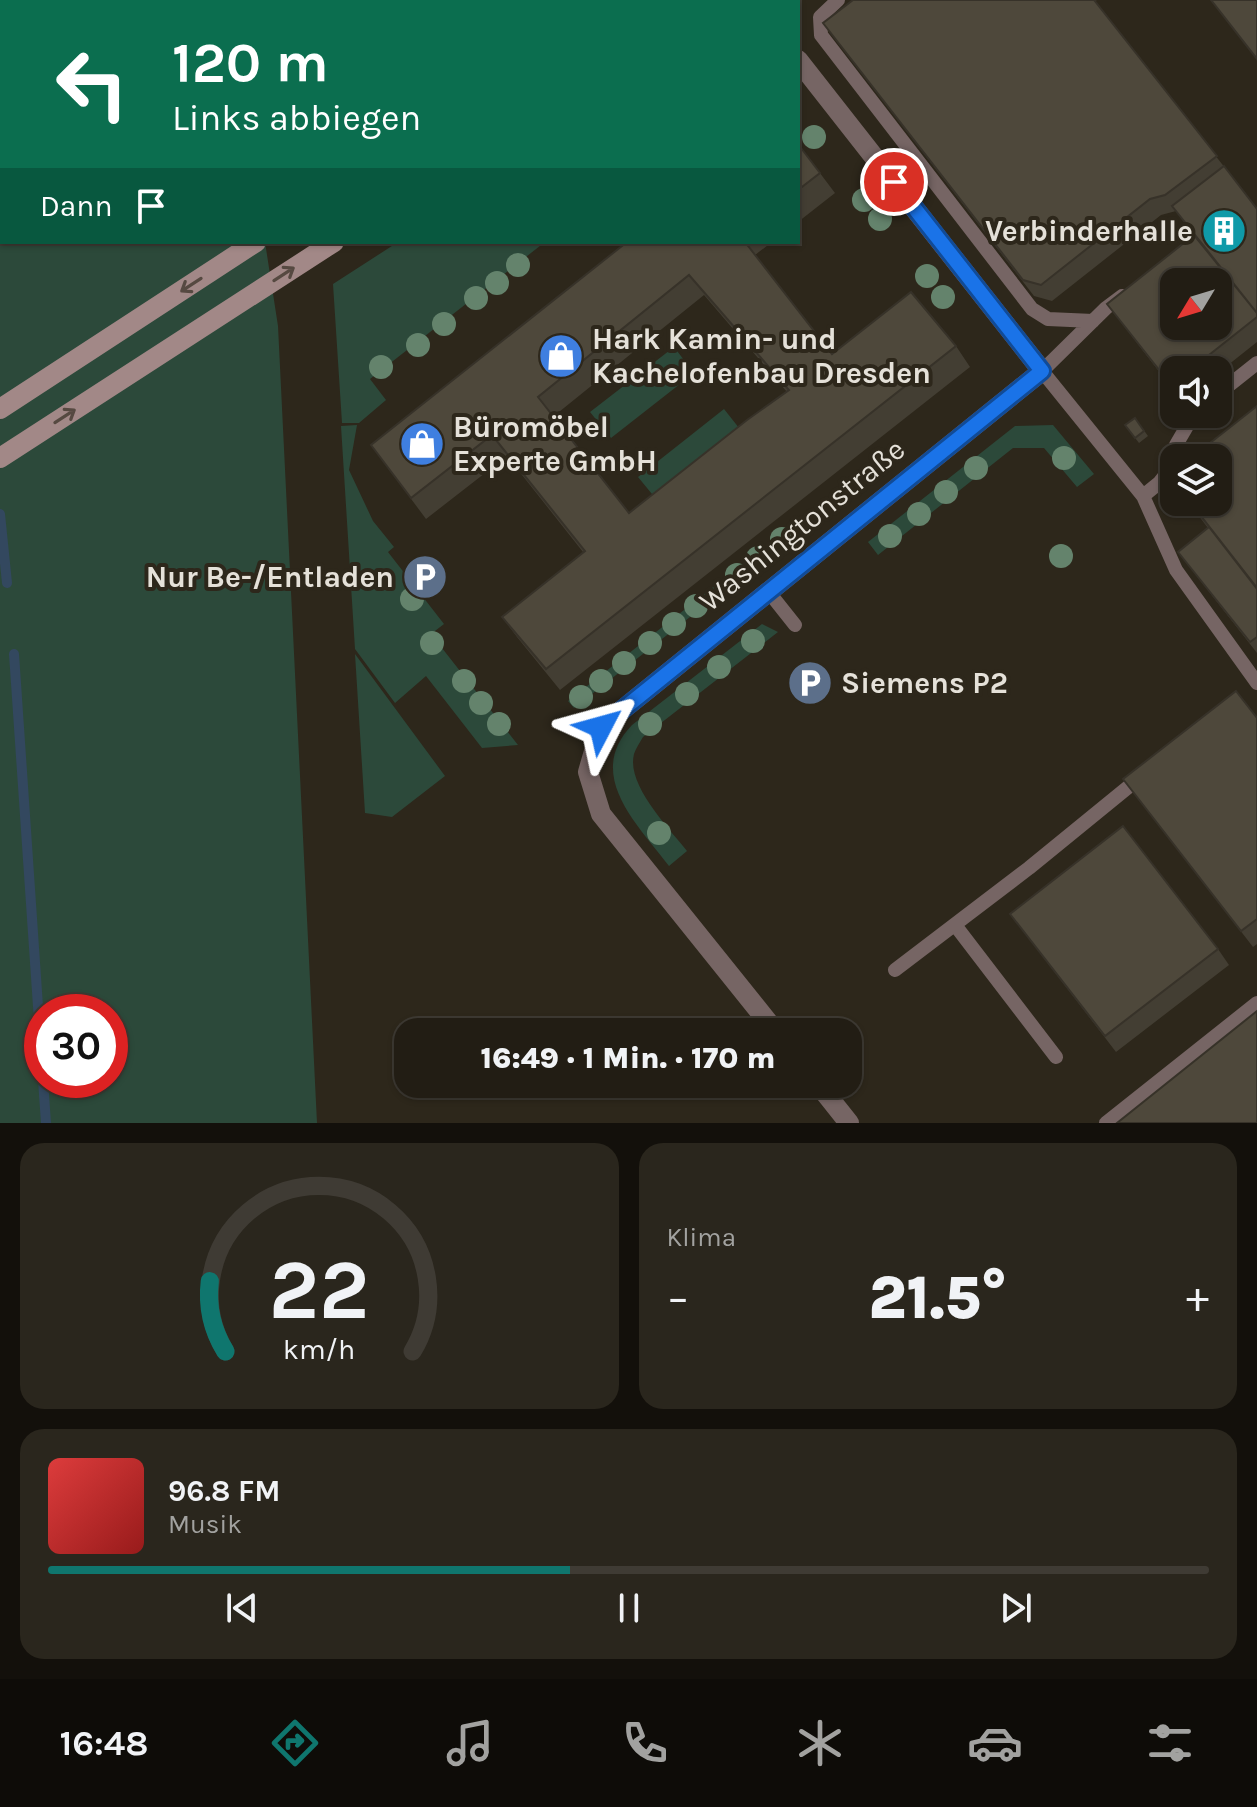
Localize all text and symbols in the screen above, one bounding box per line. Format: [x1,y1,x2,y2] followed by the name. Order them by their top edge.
[172,30,329,95] text: 120 m
[40,32,144,136] icon: left
[172,97,421,139] text: Links abbiegen
[860,148,928,216] pin
[872,160,916,204] icon: arrive
[129,184,173,228] icon: arrive
[40,188,113,224] text: Dann
[1200,207,1248,255] building icon: Verbinderhalle
[985,213,1193,249] place label: Verbinderhalle
[272,266,294,283] one-way arrow
[1160,268,1232,340] north arrow
[1160,268,1232,516] map controls
[180,277,203,293] one-way arrow
[592,321,931,391] place label: Hark Kamin- und Kachelofenbau Dresden
[537,332,585,380] shop icon: Hark Kamin- und Kachelofenbau Dresden
[1160,356,1232,428] button: sound
[54,407,76,424] one-way arrow
[453,409,657,479] place label: Büromöbel Experte GmbH
[398,420,446,468] shop icon: Büromöbel Experte GmbH
[692,431,912,619] street label: Washingtonstraße
[1160,444,1232,516] button: layers
[401,553,449,601] parking icon: Nur Be-/Entladen
[146,559,394,595] place label: Nur Be-/Entladen
[786,659,834,707] parking icon: Siemens P2
[841,665,1008,701] place label: Siemens P2
[559,685,643,769] position arrow
[24,994,128,1098] speed limit sign: 30
[481,1040,775,1076] text: 16:49 · 1 Min. · 170 m
[667,1222,736,1253] text: Klima
[269,1242,370,1339] text: 22
[868,1263,1007,1333] text: 21.5°
[667,1272,690,1323] text: −
[1186,1272,1209,1323] text: +
[283,1333,355,1366] text: km/h
[168,1473,281,1509] text: 96.8 FM
[168,1509,242,1540] text: Musik
[220,1586,264,1630] icon: previous
[607,1586,651,1630] icon: pause
[994,1586,1038,1630] icon: next
[267,1715,323,1771] icon: directions
[442,1715,498,1771] icon: music
[617,1715,673,1771] icon: phone
[792,1715,848,1771] icon: climate
[967,1715,1023,1771] icon: car
[1142,1715,1198,1771] icon: filters
[59,1722,149,1764] text: 16:48

